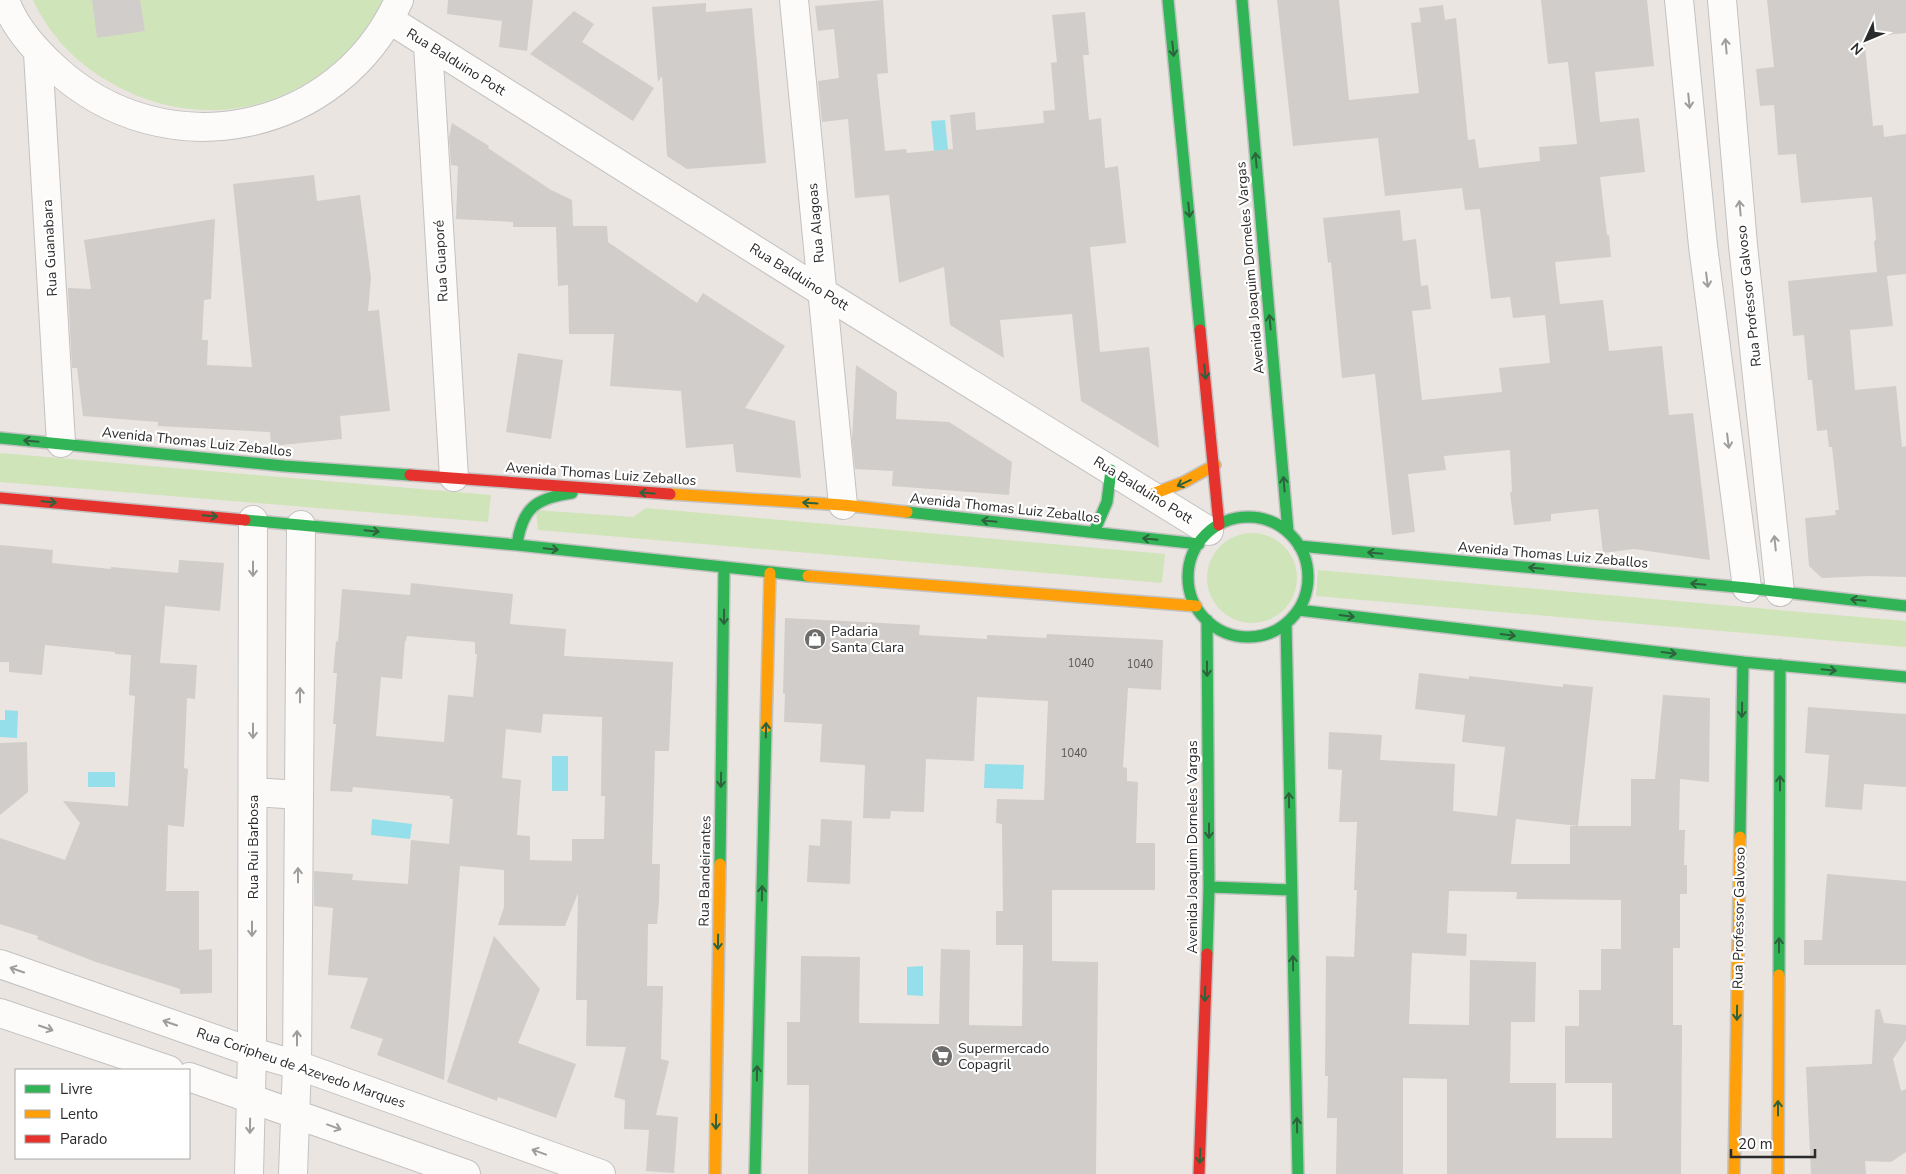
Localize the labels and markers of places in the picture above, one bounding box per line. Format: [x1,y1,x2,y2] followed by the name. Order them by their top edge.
[831,622,904,657] place label: Padaria Santa Clara
[803,627,827,651] shop icon: Padaria Santa Clara
[958,1039,1049,1074] place label: Supermercado Copagril
[930,1044,954,1068] supermarket icon: Supermercado Copagril

